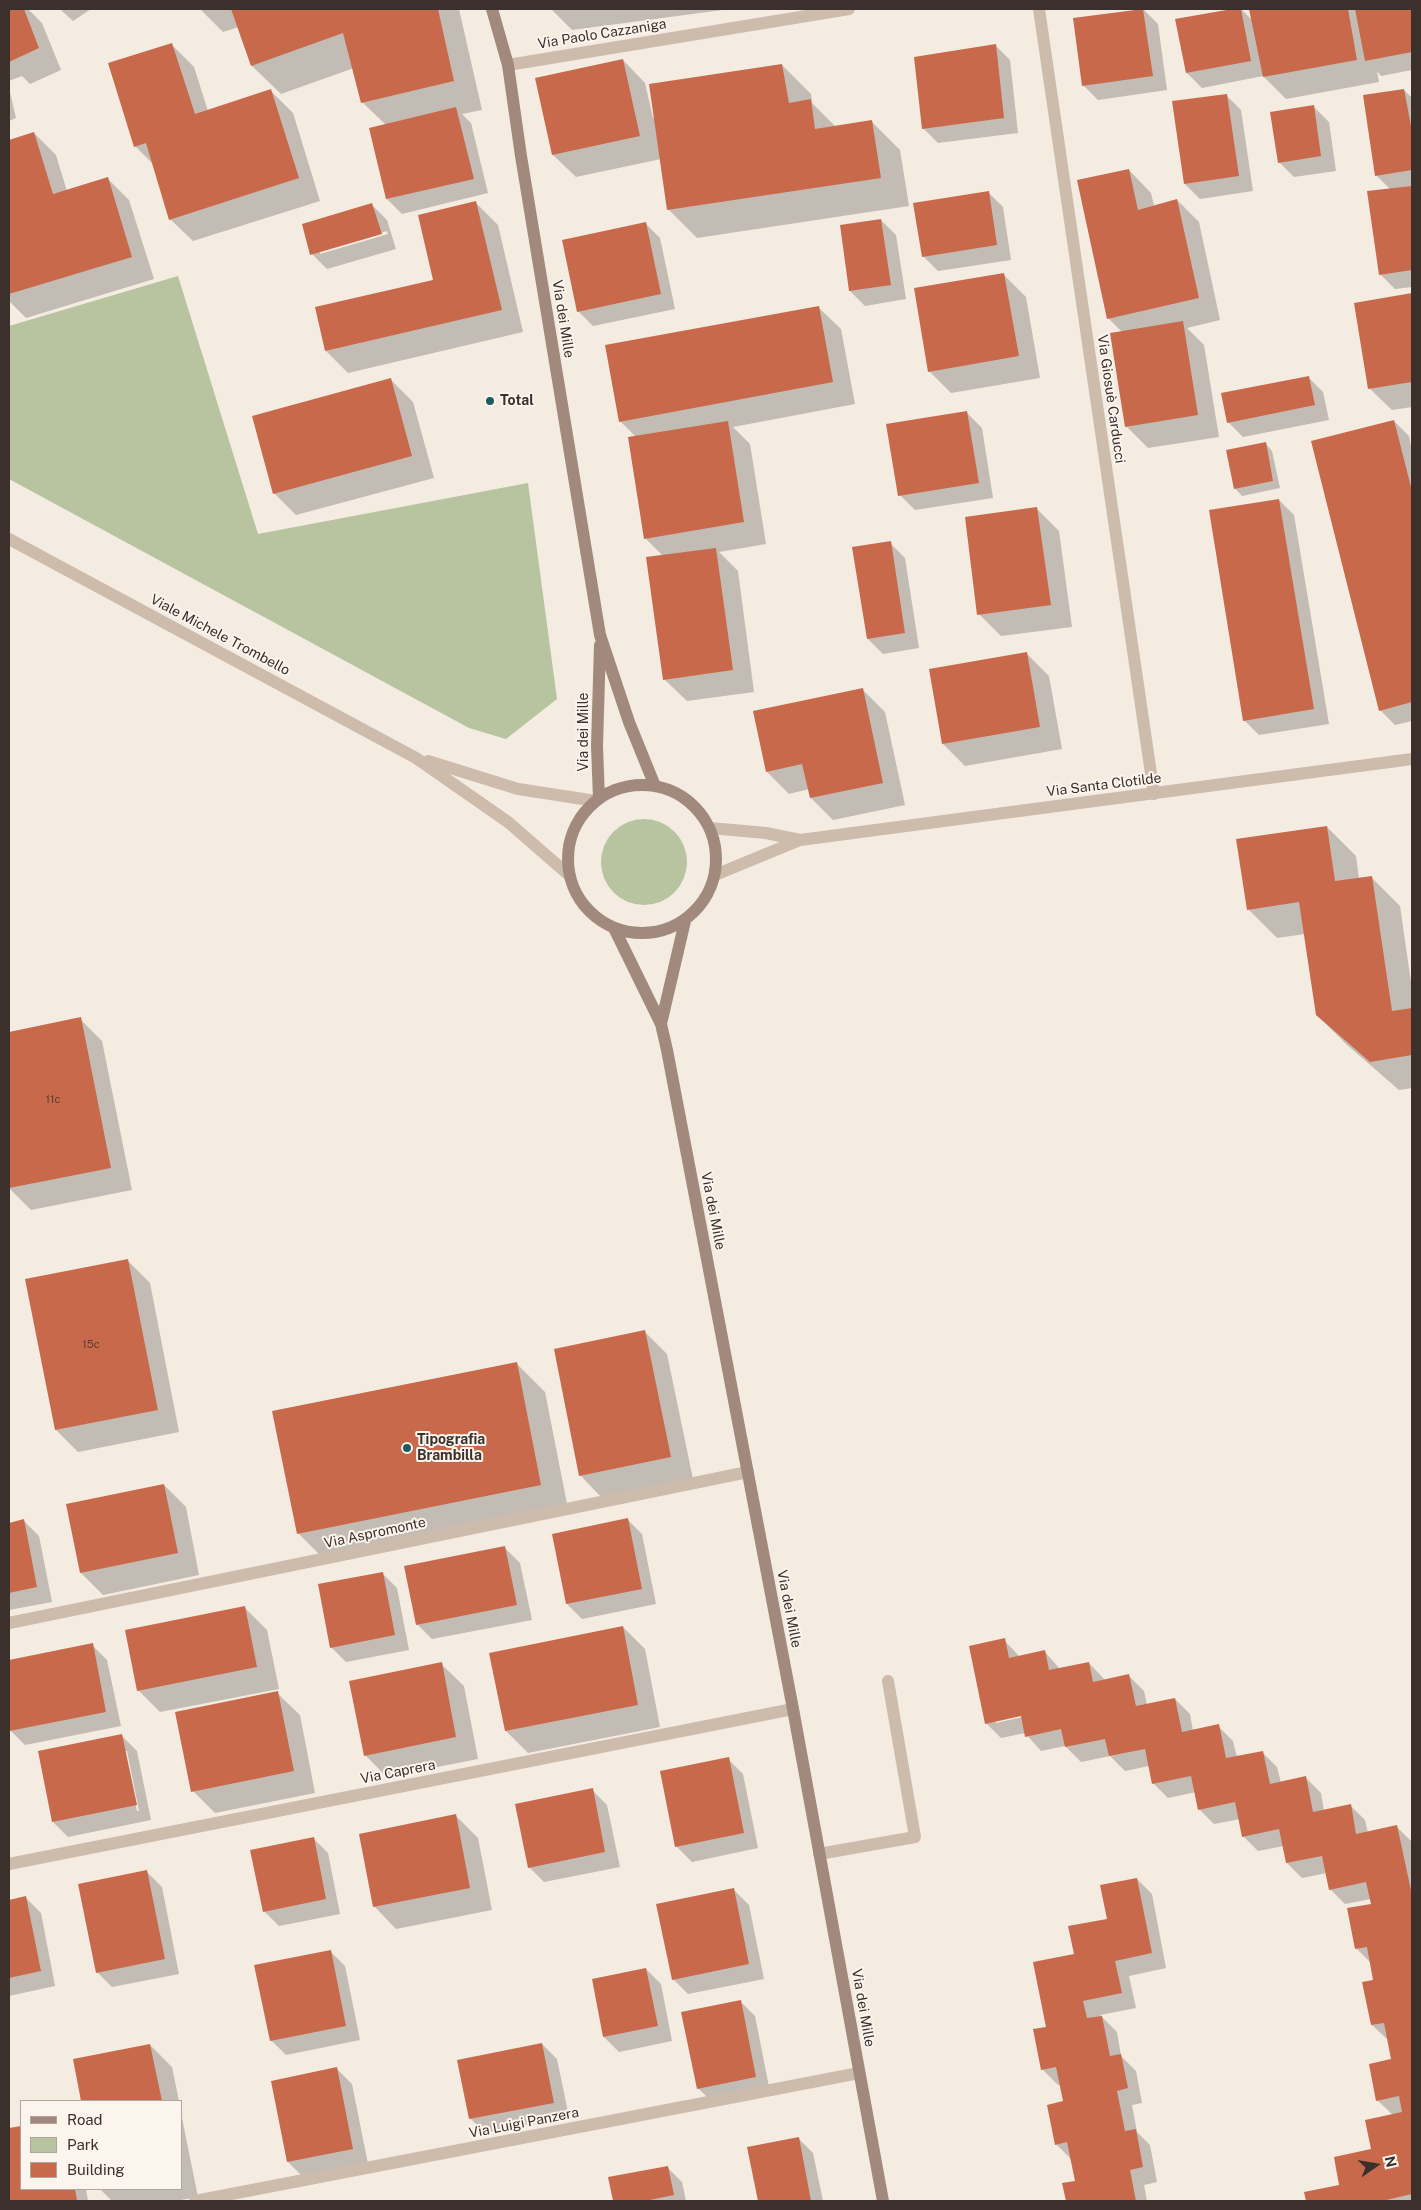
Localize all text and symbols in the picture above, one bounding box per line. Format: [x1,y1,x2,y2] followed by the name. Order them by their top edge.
[536,16,668,52] street label: Via Paolo Cazzaniga
[549,279,577,359] street label: Via dei Mille
[1094,334,1128,464] street label: Via Giosuè Carducci
[500,393,534,409] place label: Total
[484,395,496,407] marker: Total
[147,591,293,679] street label: Viale Michele Trombello
[576,693,592,771] street label: Via dei Mille
[1046,770,1162,800] street label: Via Santa Clotilde
[46,1093,60,1107] house number: 11c
[697,1171,729,1251] street label: Via dei Mille
[82,1338,100,1352] house number: 15c
[417,1432,485,1464] place label: Tipografia Brambilla
[401,1442,413,1454] marker: Tipografia Brambilla
[323,1514,427,1552] street label: Via Aspromonte
[773,1569,805,1649] street label: Via dei Mille
[359,1757,437,1787] street label: Via Caprera
[848,1968,878,2048] street label: Via dei Mille
[20,2100,182,2190] legend
[468,2104,580,2142] street label: Via Luigi Panzera
[67,2111,103,2128] text: Road
[67,2136,99,2153] text: Park
[1351,2140,1401,2190] north arrow
[1382,2154,1400,2169] text: N
[67,2161,125,2178] text: Building

